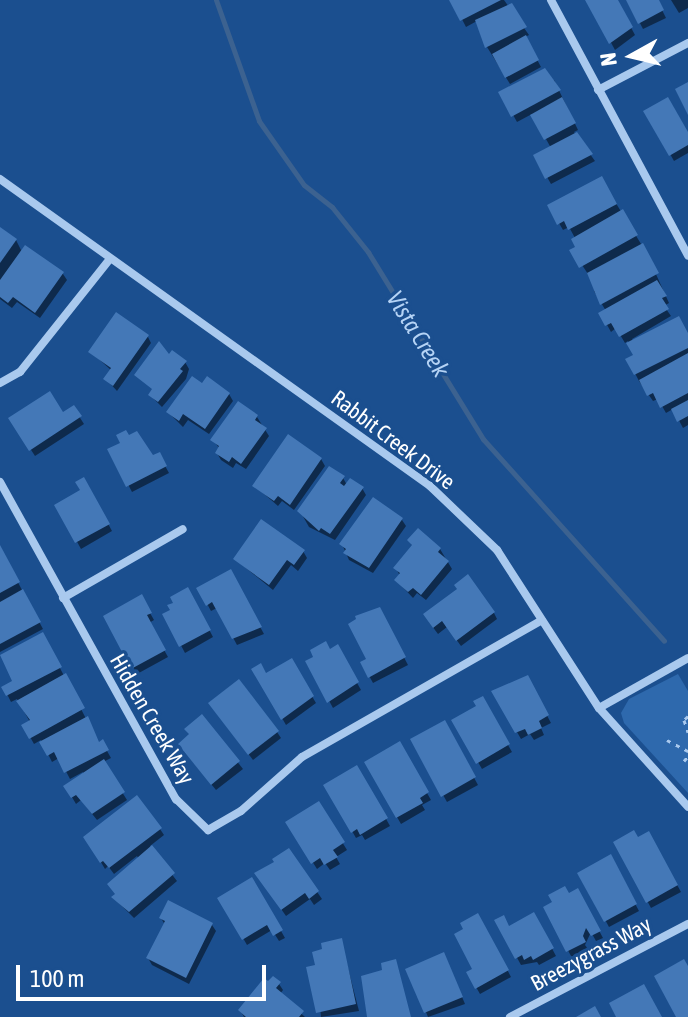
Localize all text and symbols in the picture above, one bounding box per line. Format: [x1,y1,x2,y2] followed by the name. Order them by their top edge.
[592,16,672,96] north arrow
[594,51,622,68] text: N
[380,286,456,382] water label: Vista Creek
[326,385,460,495] street label: Rabbit Creek Drive
[104,649,200,789] street label: Hidden Creek Way
[526,911,656,997] street label: Breezygrass Way
[20,949,270,999] scale bar
[30,965,84,992] text: 100 m

